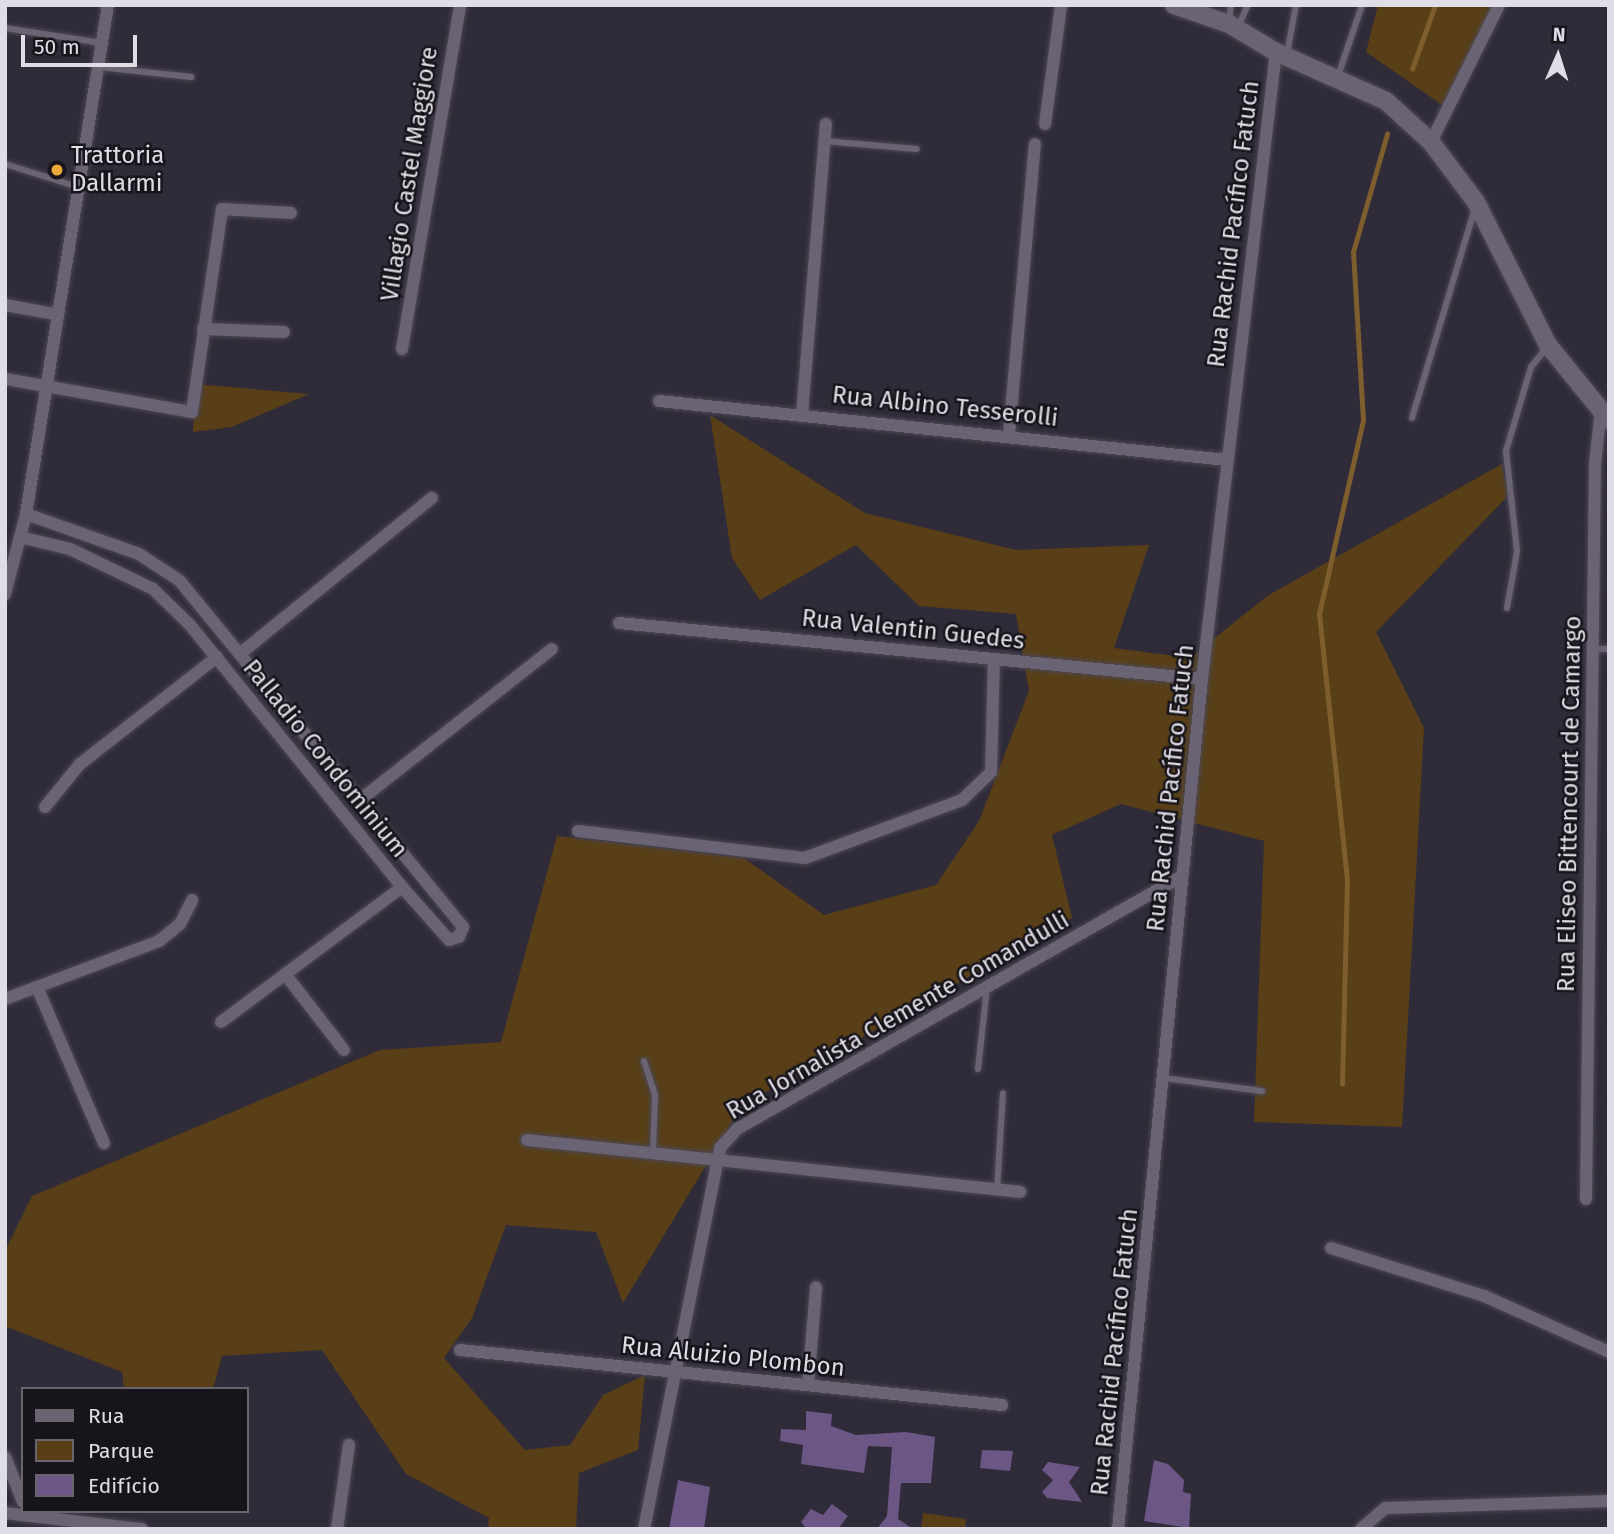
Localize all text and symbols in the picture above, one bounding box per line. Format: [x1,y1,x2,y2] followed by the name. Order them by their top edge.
[24,21,140,65] scale bar
[1523,21,1593,91] north arrow
[1552,23,1566,46] text: N
[34,34,80,60] text: 50 m
[376,45,444,303] street label: Villagio Castel Maggiore
[1202,79,1266,369] street label: Rua Rachid Pacífico Fatuch
[71,142,164,198] place label: Trattoria Dallarmi
[49,162,65,178] marker: Trattoria Dallarmi
[831,381,1059,433] street label: Rua Albino Tesserolli
[800,604,1026,656] street label: Rua Valentin Guedes
[1552,616,1588,992] street label: Rua Eliseo Bittencourt de Camargo
[1142,643,1200,933] street label: Rua Rachid Pacífico Fatuch
[236,654,414,864] street label: Palladio Condominium
[722,906,1074,1126] street label: Rua Jornalista Clemente Comandulli
[1086,1207,1144,1497] street label: Rua Rachid Pacífico Fatuch
[620,1331,846,1383] street label: Rua Aluizio Plombon
[21,1387,248,1513] legend
[88,1403,124,1429] text: Rua
[88,1438,154,1464] text: Parque
[88,1473,160,1499] text: Edifício

